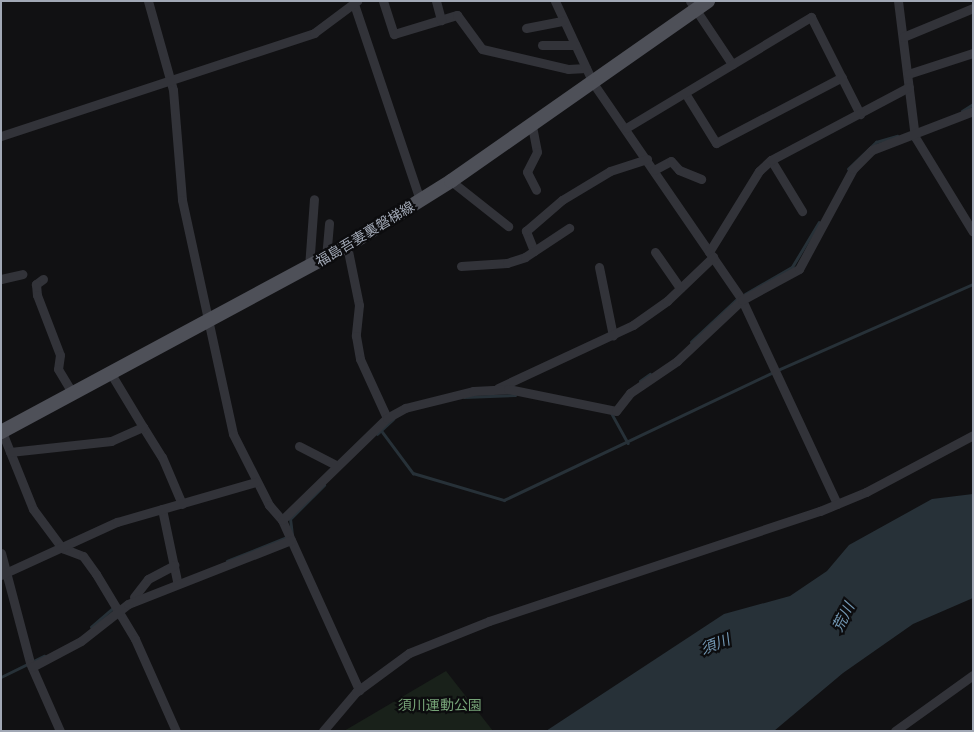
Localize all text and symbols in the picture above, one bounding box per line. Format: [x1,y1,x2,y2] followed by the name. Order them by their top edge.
[313,198,417,270] street label: 福島吾妻裏磐梯線
[828,600,858,634] water label: 荒川
[698,630,732,658] water label: 須川
[398,697,482,713] park label: 須川運動公園

